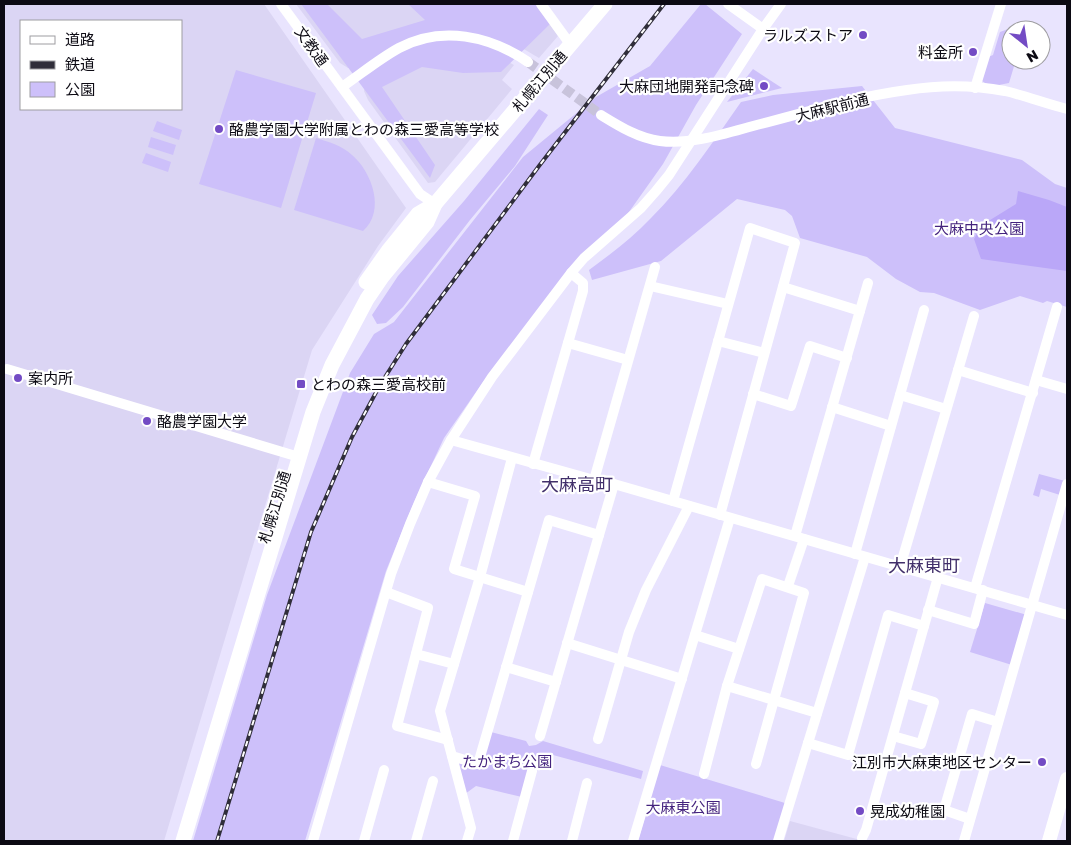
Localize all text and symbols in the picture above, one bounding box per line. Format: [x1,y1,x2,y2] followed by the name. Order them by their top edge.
[20,20,182,110] legend
[1001,20,1051,70] north arrow
[291,23,333,69] street label: 文教通
[763,26,853,44] place label: ラルズストア
[857,29,869,41] marker: ラルズストア
[65,30,95,48] text: 道路
[918,43,963,61] place label: 料金所
[508,46,570,116] street label: 札幌江別通
[967,46,979,58] marker: 料金所
[1024,47,1042,67] text: N
[65,55,95,73] text: 鉄道
[619,77,754,95] place label: 大麻団地開発記念碑
[65,80,95,98] text: 公園
[758,80,770,92] marker: 大麻団地開発記念碑
[793,89,871,125] street label: 大麻駅前通
[229,120,499,138] place label: 酪農学園大学附属とわの森三愛高等学校
[213,123,225,135] marker: 酪農学園大学附属とわの森三愛高等学校
[934,219,1024,237] park label: 大麻中央公園
[28,369,73,387] place label: 案内所
[12,372,24,384] marker: 案内所
[311,375,446,393] place label: とわの森三愛高校前
[295,378,307,390] marker: とわの森三愛高校前
[157,412,247,430] place label: 酪農学園大学
[141,415,153,427] marker: 酪農学園大学
[254,468,294,546] street label: 札幌江別通
[541,473,613,495] district label: 大麻高町
[888,554,960,576] district label: 大麻東町
[462,752,552,770] park label: たかまち公園
[852,753,1032,771] place label: 江別市大麻東地区センター
[1036,756,1048,768] marker: 江別市大麻東地区センター
[645,798,721,816] park label: 大麻東公園
[870,802,945,820] place label: 晃成幼稚園
[854,805,866,817] marker: 晃成幼稚園

